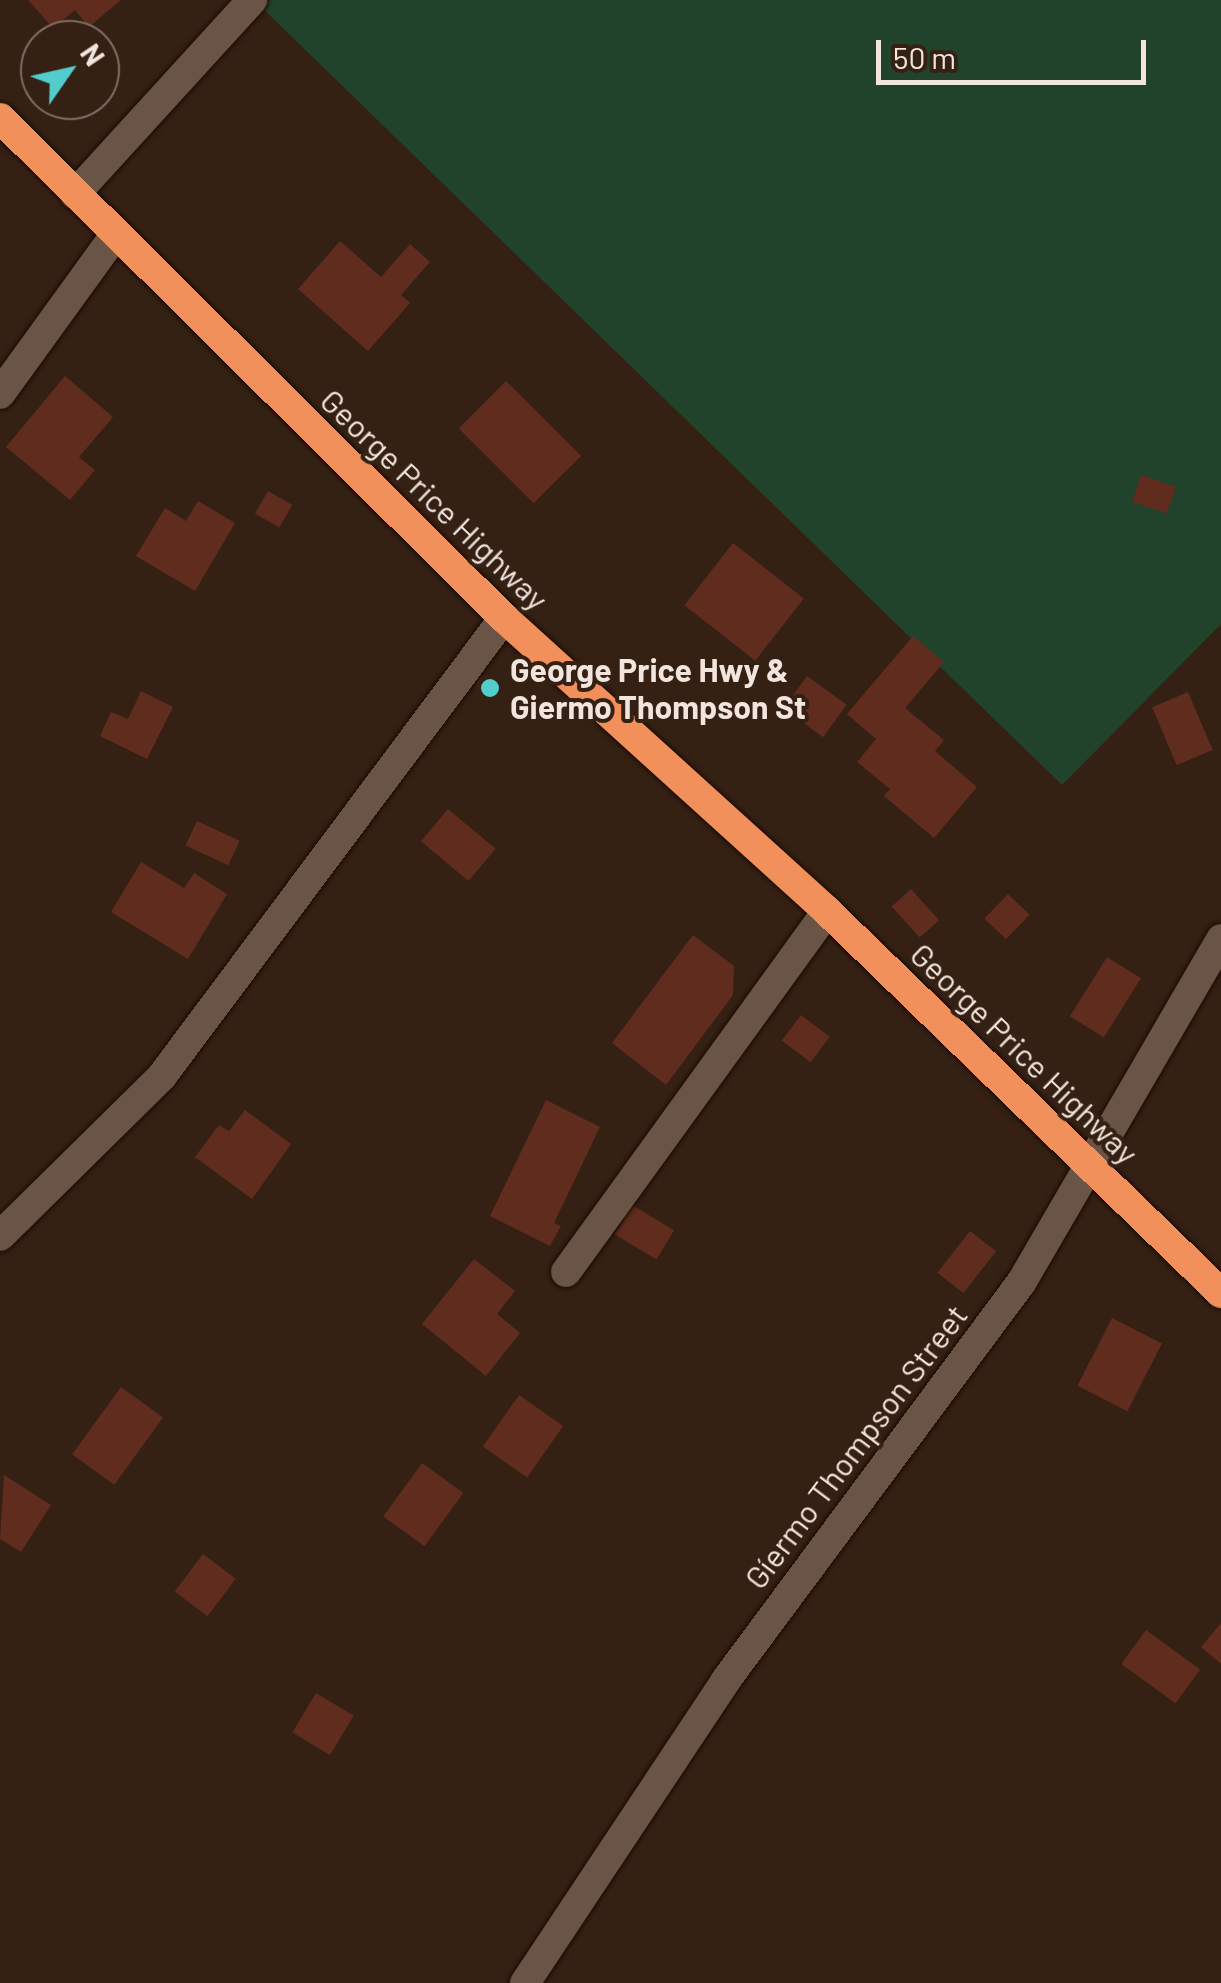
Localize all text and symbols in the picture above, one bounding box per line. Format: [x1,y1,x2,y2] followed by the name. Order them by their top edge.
[20,20,120,120] north arrow
[881,20,1151,82] scale bar
[74,37,113,72] text: N
[893,39,956,75] text: 50 m
[313,380,557,618] street label: George Price Highway
[510,651,806,726] place label: George Price Hwy & Giermo Thompson St
[479,677,501,699] marker: George Price Hwy & Giermo Thompson St
[903,934,1147,1172] street label: George Price Highway
[736,1296,974,1596] street label: Gíermo Thompson Street

